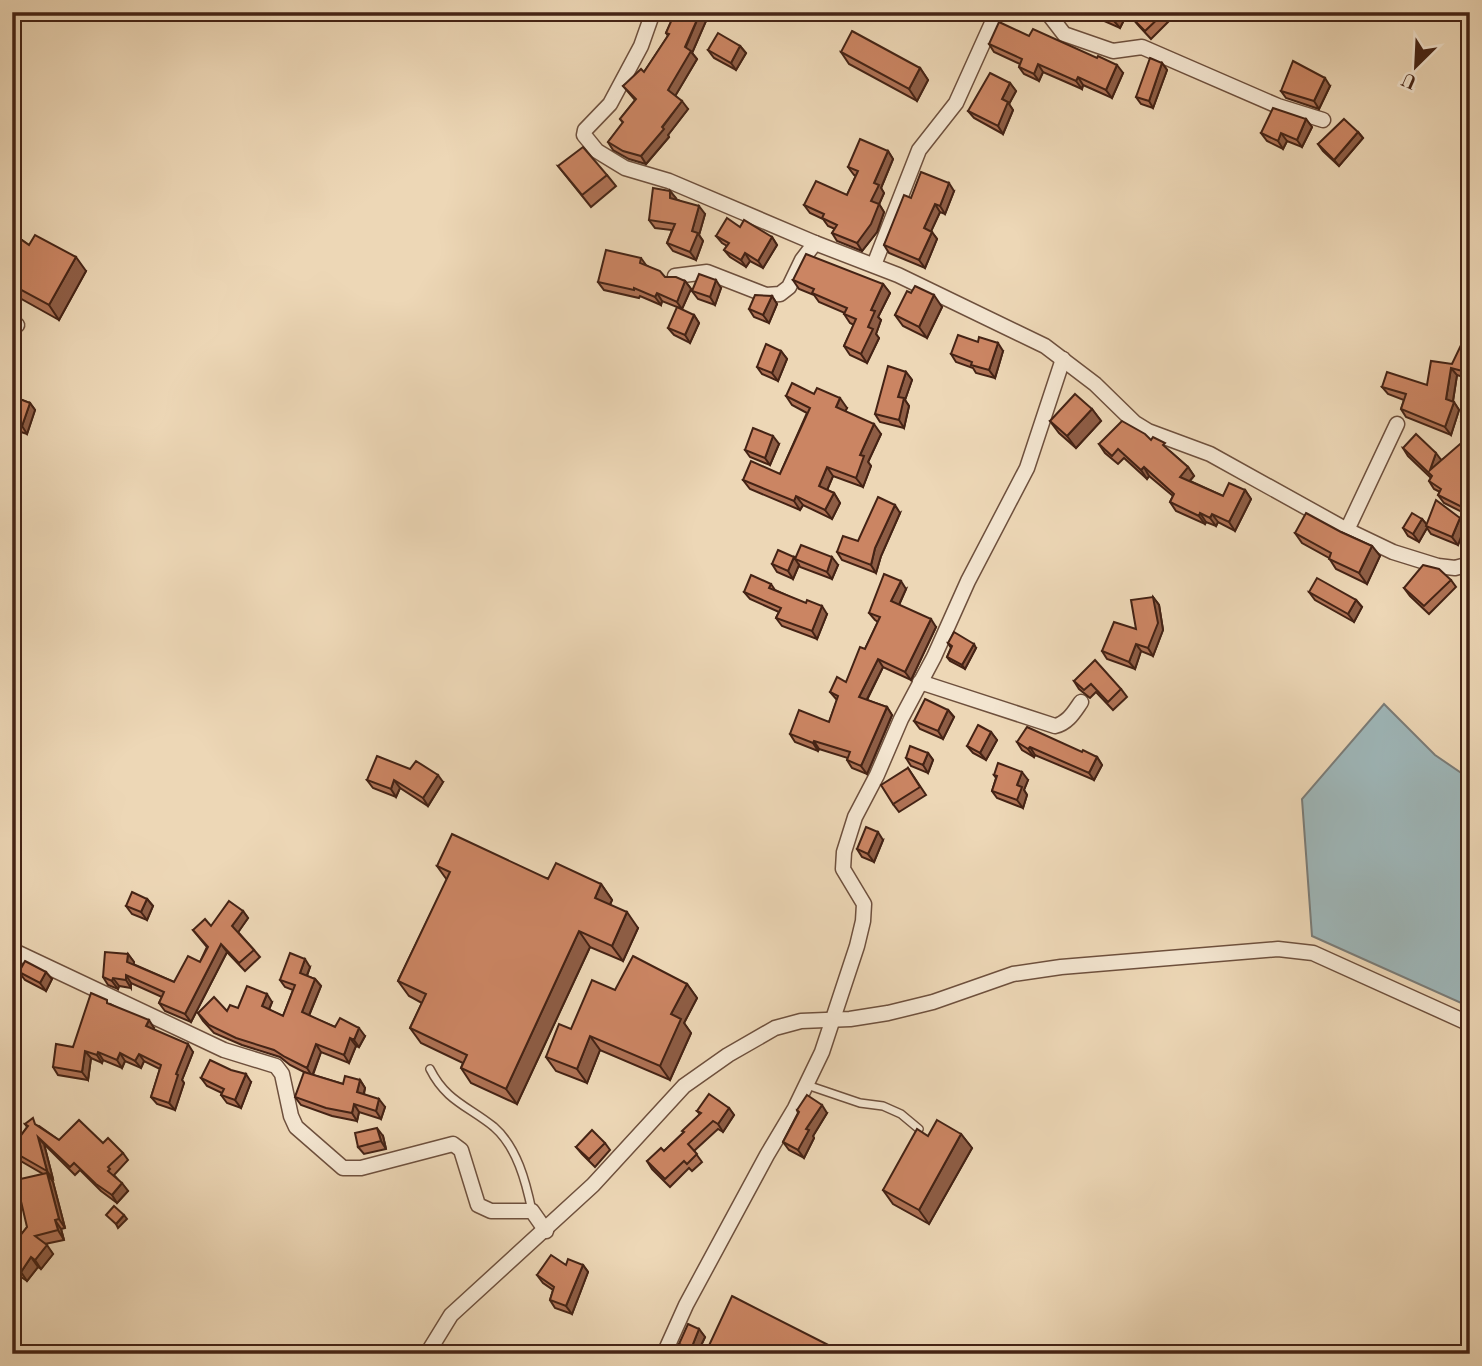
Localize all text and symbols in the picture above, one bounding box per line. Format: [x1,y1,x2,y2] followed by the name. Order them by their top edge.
[1380,32,1450,102] north arrow
[1399,67,1421,91] text: U

